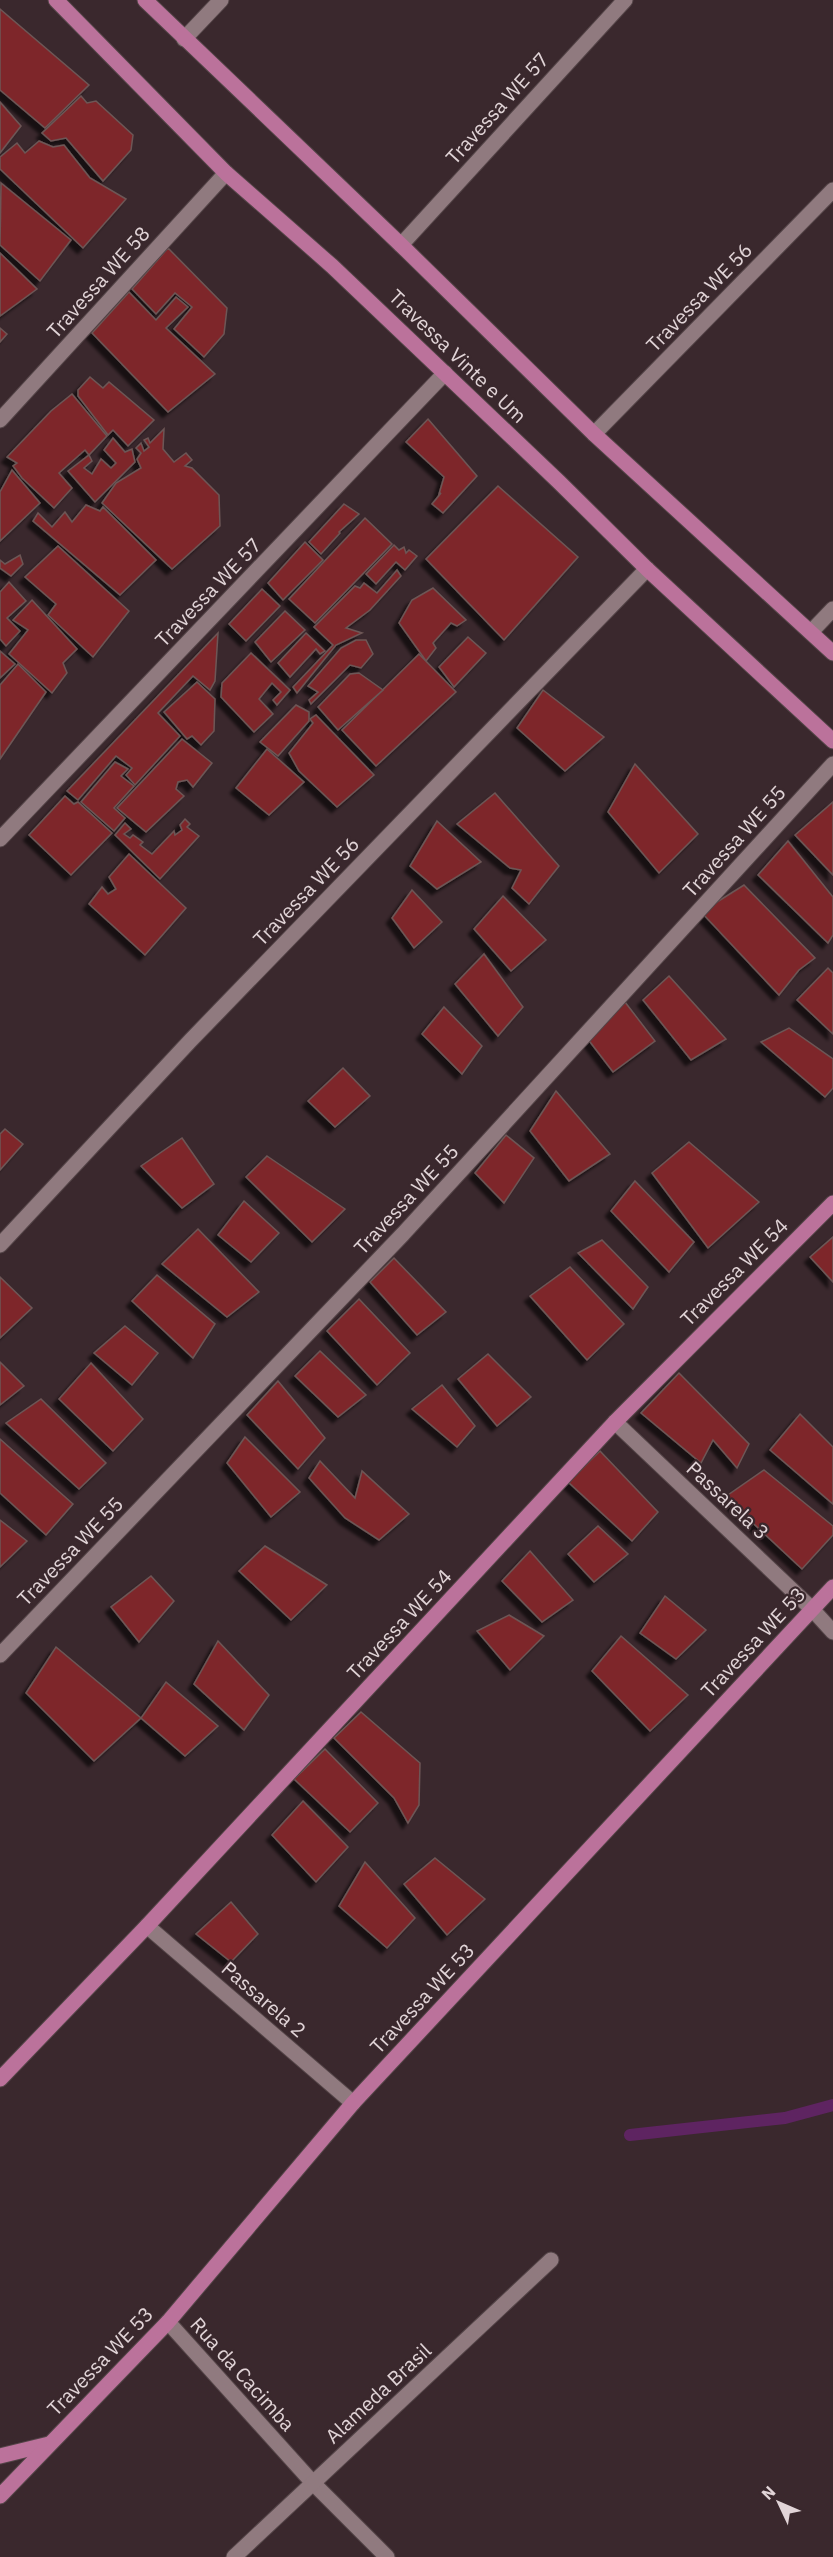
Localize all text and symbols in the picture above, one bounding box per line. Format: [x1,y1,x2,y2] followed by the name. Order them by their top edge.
[439,46,555,170] street label: Travessa WE 57
[40,220,156,344] street label: Travessa WE 58
[640,237,758,357] street label: Travessa WE 56
[383,283,533,429] street label: Travessa Vinte e Um
[149,532,267,652] street label: Travessa WE 57
[676,779,792,903] street label: Travessa WE 55
[247,831,365,951] street label: Travessa WE 56
[348,1138,464,1260] street label: Travessa WE 55
[674,1212,794,1332] street label: Travessa WE 54
[681,1455,775,1545] street label: Passarela 3
[11,1491,129,1611] street label: Travessa WE 55
[341,1563,457,1685] street label: Travessa WE 54
[695,1581,811,1703] street label: Travessa WE 53
[364,1937,480,2059] street label: Travessa WE 53
[216,1955,312,2043] street label: Passarela 2
[41,2301,159,2421] street label: Travessa WE 53
[185,2311,302,2437] street label: Rua da Cacimba
[319,2337,437,2449] street label: Alameda Brasil
[749,2473,809,2533] north arrow
[757,2481,779,2504] text: N

